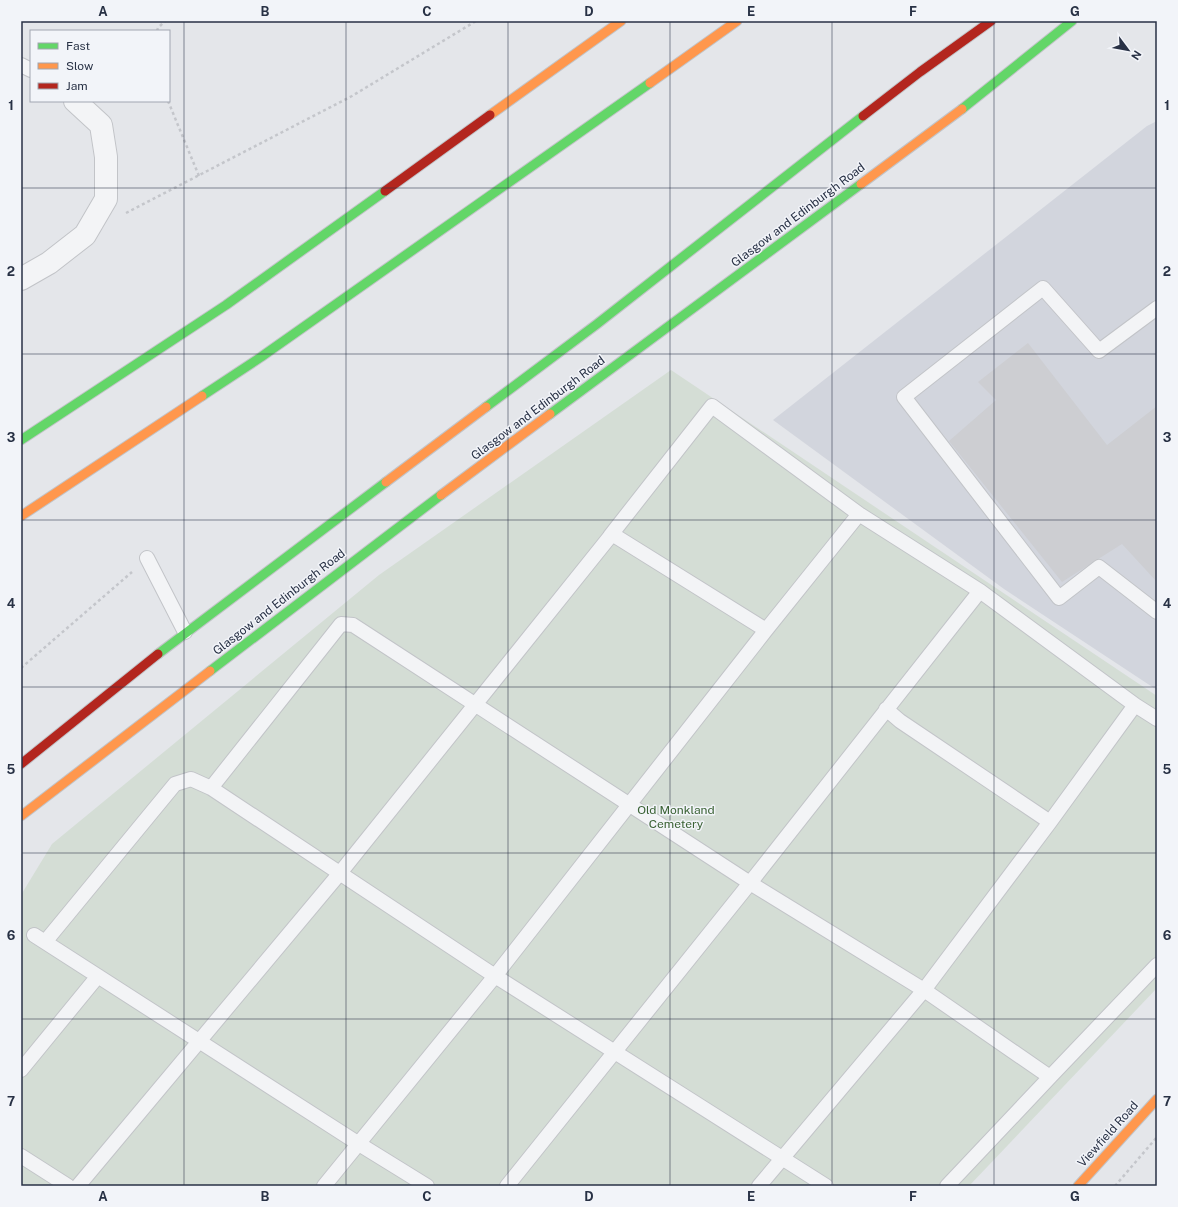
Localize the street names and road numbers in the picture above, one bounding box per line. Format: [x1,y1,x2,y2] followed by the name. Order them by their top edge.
[728,160,868,270] street label: Glasgow and Edinburgh Road
[468,353,608,463] street label: Glasgow and Edinburgh Road
[210,546,348,658] street label: Glasgow and Edinburgh Road
[1075,1098,1141,1170] street label: Viewfield Road

